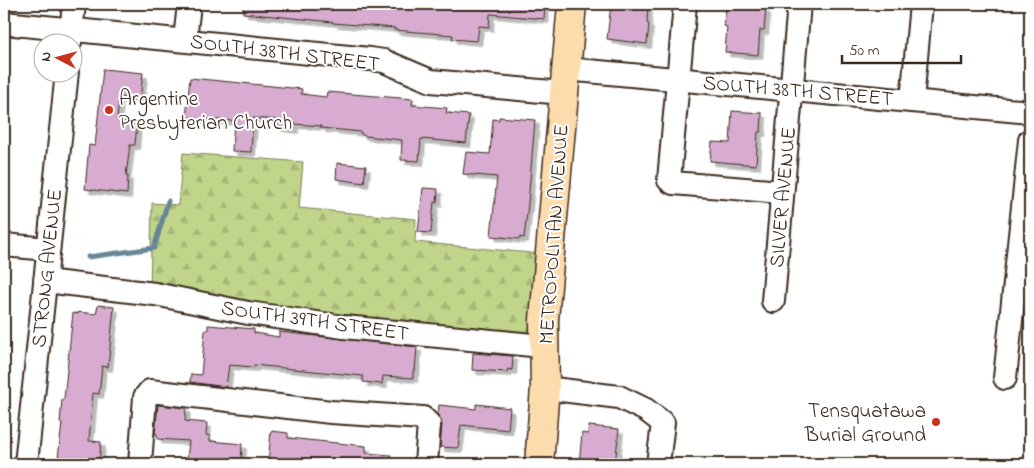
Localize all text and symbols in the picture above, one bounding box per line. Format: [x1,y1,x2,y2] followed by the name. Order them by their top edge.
[188,27,381,80] street label: SOUTH 38TH STREET
[32,32,82,82] north arrow
[842,32,960,64] scale bar
[849,40,880,62] text: 50 m
[36,51,57,63] text: N
[702,69,894,115] street label: SOUTH 38TH STREET
[119,85,292,141] place label: Argentine Presbyterian Church
[103,104,115,116] marker: Argentine Presbyterian Church
[532,123,578,345] street label: METROPOLITAN AVENUE
[763,125,805,269] street label: SILVER AVENUE
[25,187,71,349] street label: STRONG AVENUE
[219,294,410,350] street label: SOUTH 39TH STREET
[804,397,926,451] place label: Tensquatawa Burial Ground
[930,416,942,428] marker: Tensquatawa Burial Ground

